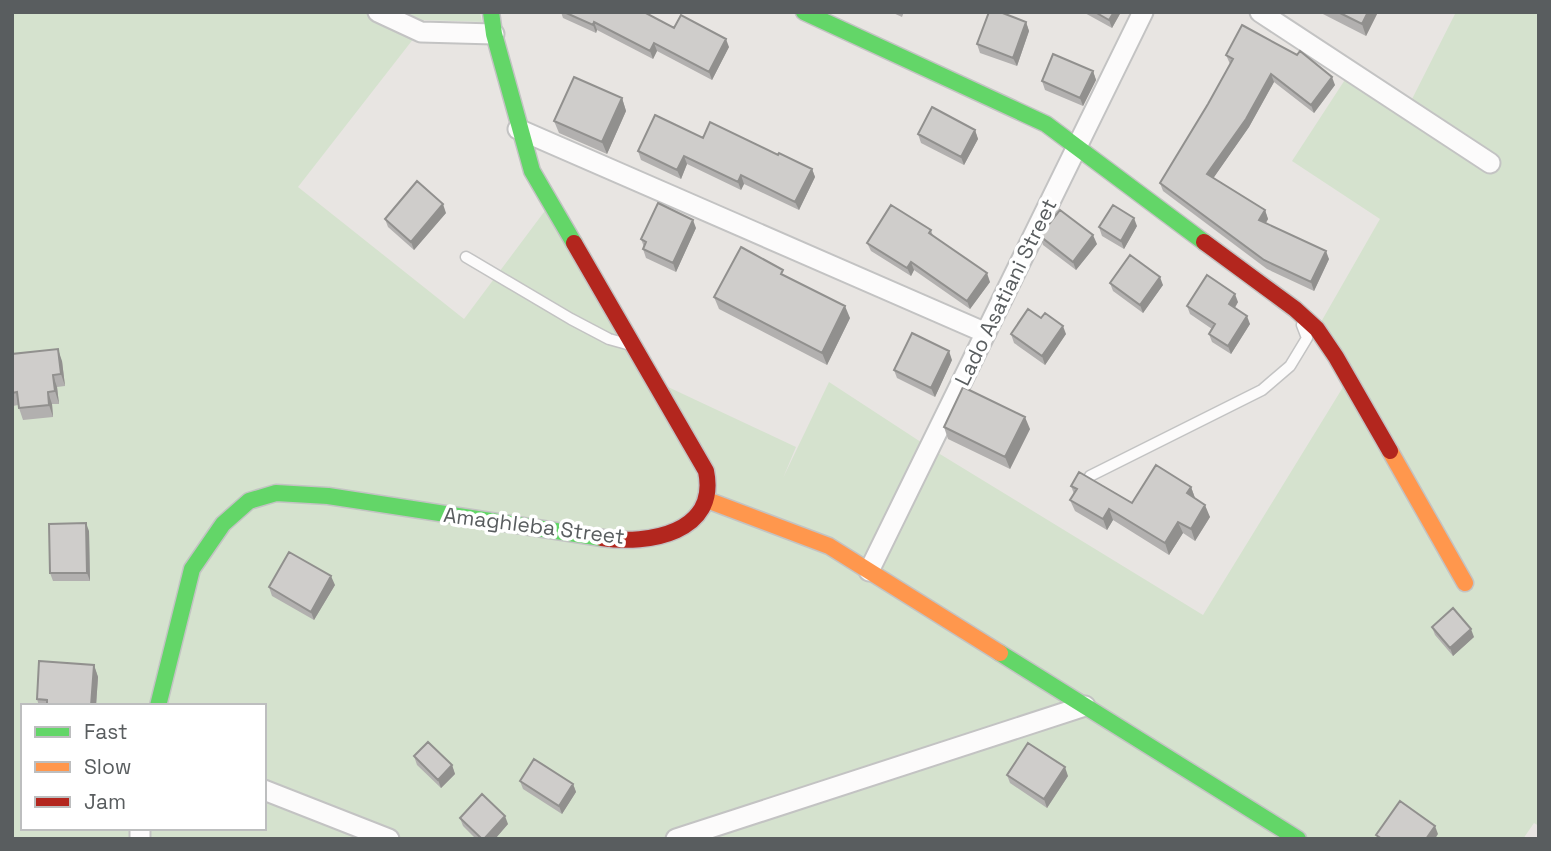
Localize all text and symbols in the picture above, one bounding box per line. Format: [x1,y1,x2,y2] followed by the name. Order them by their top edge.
[948,194,1063,390] street label: Lado Asatiani Street
[442,501,626,550] street label: Amaghleba Street
[21,704,266,830] legend
[84,718,128,745] text: Fast
[84,753,132,780] text: Slow
[84,788,126,815] text: Jam

